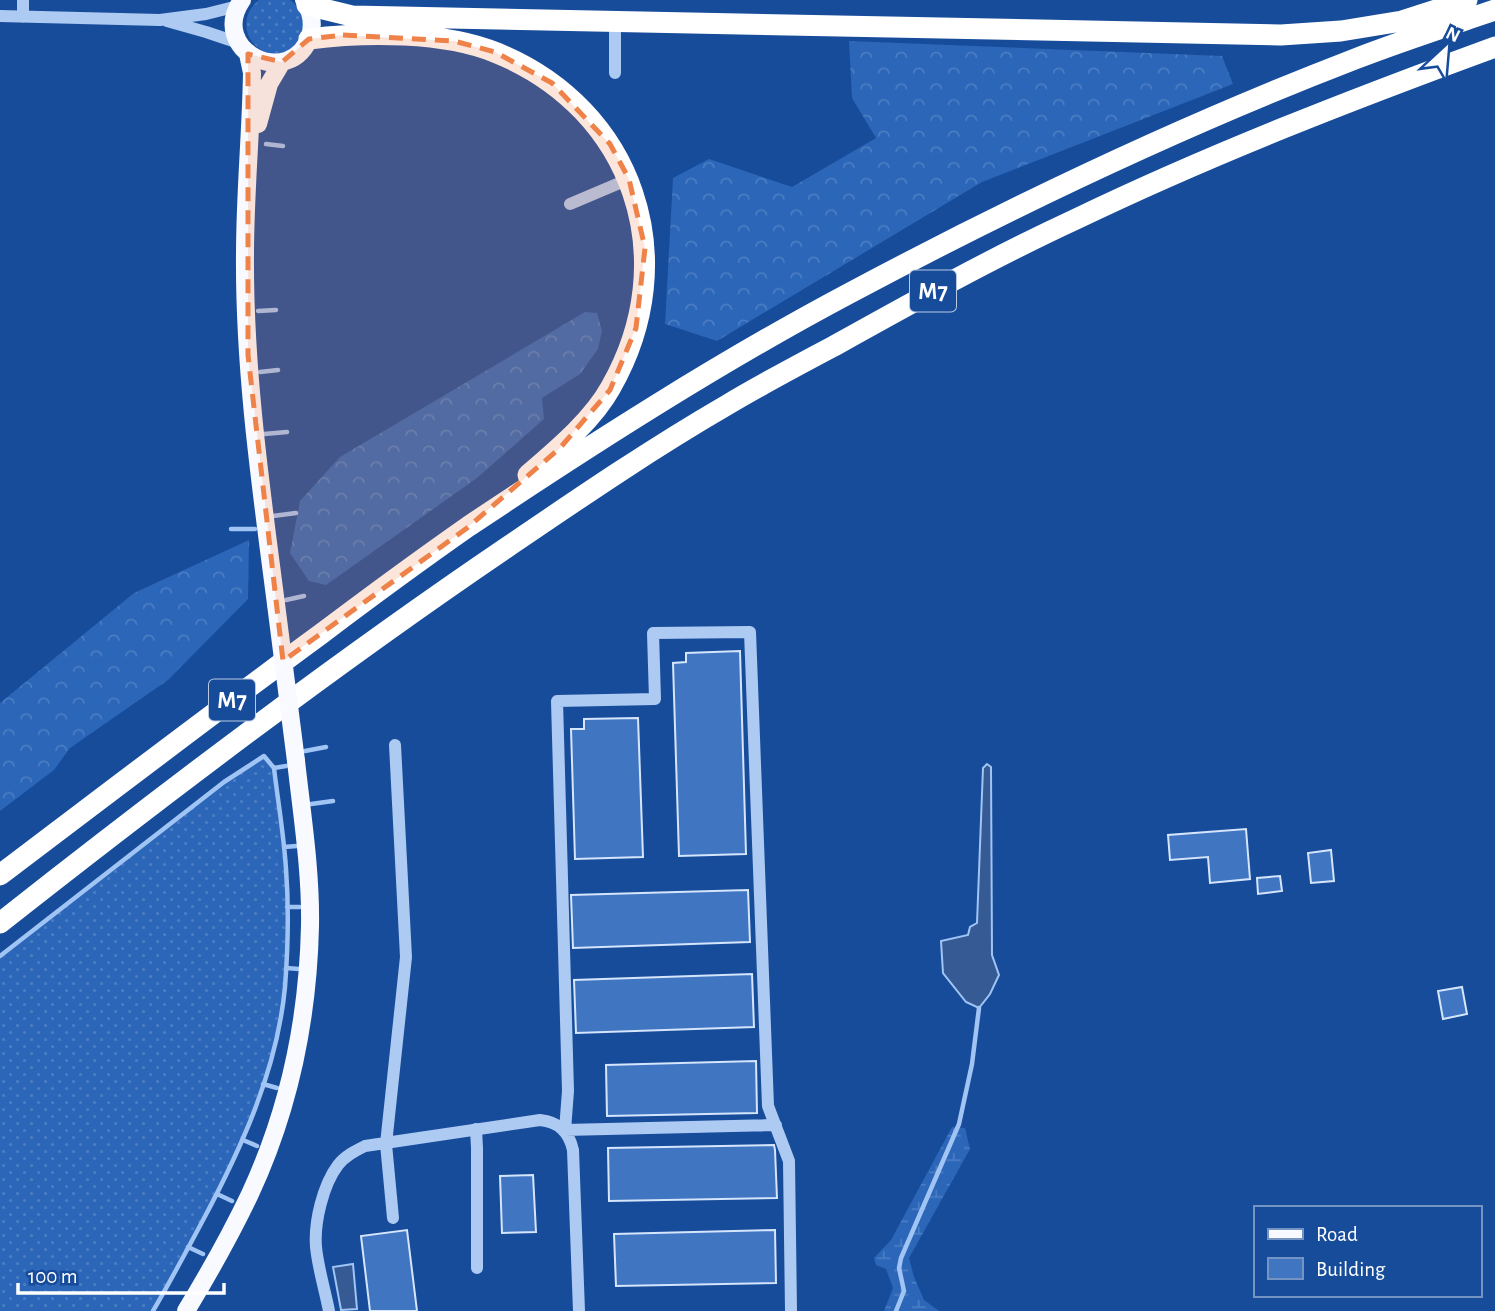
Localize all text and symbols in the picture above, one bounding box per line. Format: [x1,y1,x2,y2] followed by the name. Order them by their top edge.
[1411,14,1481,84] north arrow
[1443,24,1463,47] text: N
[910,270,956,312] road number: M7
[209,680,255,720] road number: M7
[1254,1206,1481,1297] legend
[1316,1224,1358,1245] text: Road
[18,1252,224,1296] scale bar
[1316,1259,1386,1280] text: Building
[28,1266,78,1287] text: 100 m

